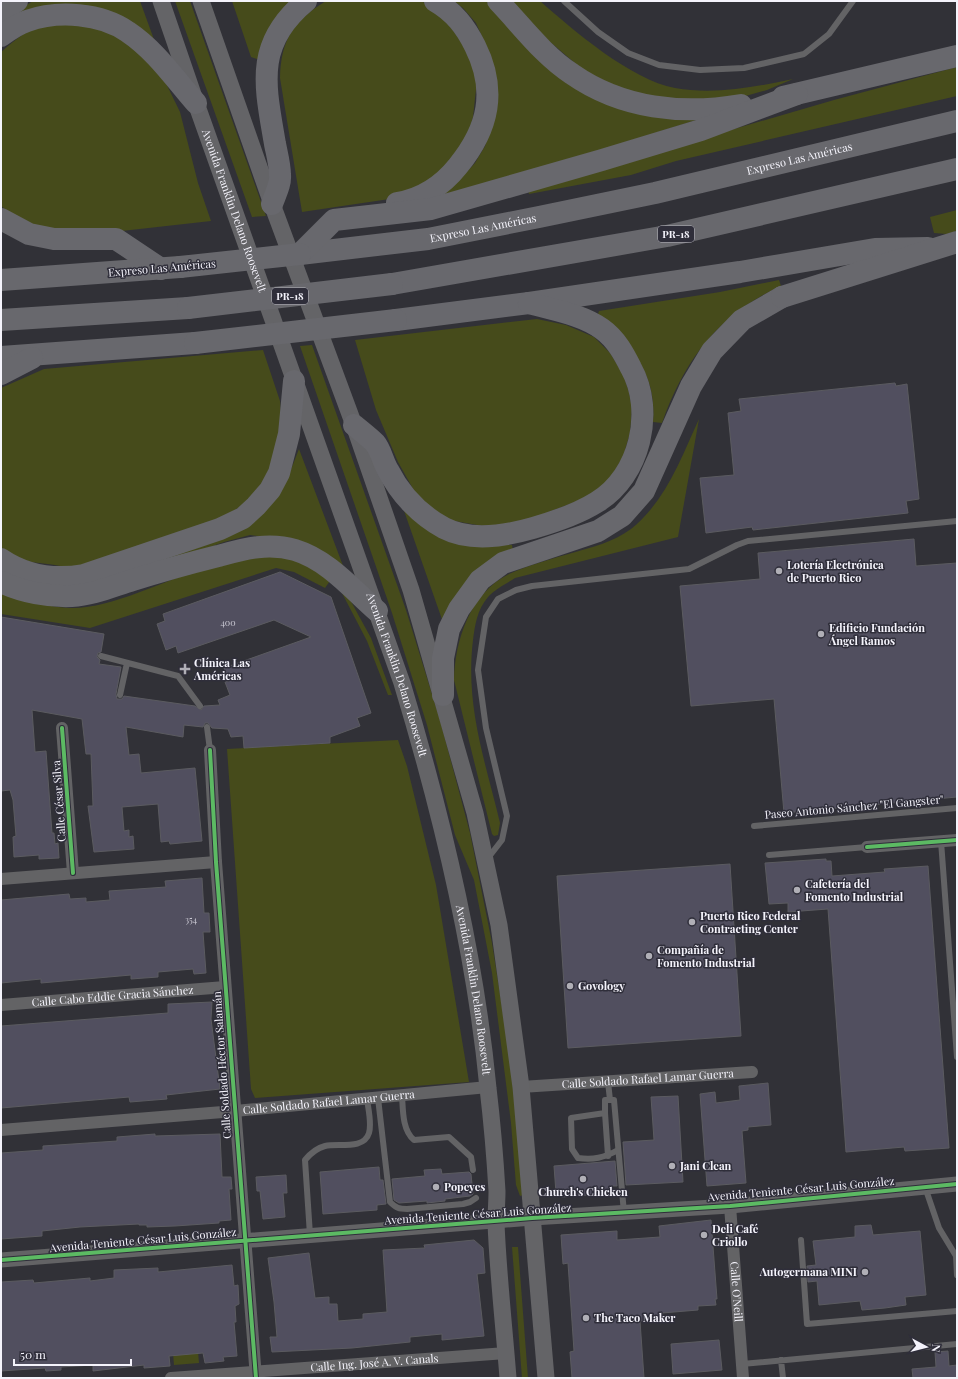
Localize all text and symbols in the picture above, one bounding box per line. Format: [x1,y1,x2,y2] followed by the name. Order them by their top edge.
[199,126,271,294] street label: Avenida Franklin Delano Roosevelt
[745,138,854,178] street label: Expreso Las Américas
[428,210,538,245] street label: Expreso Las Américas
[658,226,694,242] road number: PR-18
[107,255,217,280] street label: Expreso Las Américas
[272,288,308,304] road number: PR-18
[787,557,884,585] place label: Lotería Electrónica de Puerto Rico
[774,566,784,576] marker: Lotería Electrónica de Puerto Rico
[363,590,431,759] street label: Avenida Franklin Delano Roosevelt
[220,616,236,628] house number: 400
[828,620,925,648] place label: Edificio Fundación Ángel Ramos
[816,629,826,639] marker: Edificio Fundación Ángel Ramos
[193,655,250,683] place label: Clínica Las Américas
[179,663,191,675] marker: Clínica Las Américas
[48,759,69,842] street label: Calle César Silva
[764,791,944,822] street label: Paseo Antonio Sánchez "El Gangster"
[805,876,904,904] place label: Cafetería del Fomento Industrial
[792,885,802,895] marker: Cafetería del Fomento Industrial
[453,903,495,1076] street label: Avenida Franklin Delano Roosevelt
[700,908,801,936] place label: Puerto Rico Federal Contracting Center
[185,913,198,925] house number: 354
[687,917,697,927] marker: Puerto Rico Federal Contracting Center
[657,942,756,970] place label: Compañía de Fomento Industrial
[644,951,654,961] marker: Compañía de Fomento Industrial
[578,978,625,993] place label: Govology
[565,981,575,991] marker: Govology
[31,982,194,1010] street label: Calle Cabo Eddie Gracia Sánchez
[209,990,234,1139] street label: Calle Soldado Héctor Salamán
[561,1065,735,1091] street label: Calle Soldado Rafael Lamar Guerra
[242,1086,416,1117] street label: Calle Soldado Rafael Lamar Guerra
[679,1158,732,1173] place label: Jani Clean
[667,1161,677,1171] marker: Jani Clean
[706,1173,895,1204] street label: Avenida Teniente César Luis González
[578,1174,588,1184] marker: Church's Chicken
[444,1179,485,1194] place label: Popeyes
[431,1182,441,1192] marker: Popeyes
[538,1184,628,1199] place label: Church's Chicken
[383,1199,572,1228] street label: Avenida Teniente César Luis González
[712,1221,759,1249] place label: Deli Café Criollo
[48,1224,237,1255] street label: Avenida Teniente César Luis González
[699,1230,709,1240] marker: Deli Café Criollo
[727,1261,747,1322] street label: Calle O'Neill
[759,1264,857,1279] place label: Autogermana MINI
[860,1267,870,1277] marker: Autogermana MINI
[594,1310,676,1325] place label: The Taco Maker
[581,1313,591,1323] marker: The Taco Maker
[906,1327,946,1367] north arrow
[14,1341,131,1367] scale bar
[928,1343,944,1353] text: N
[20,1346,46,1362] text: 50 m
[310,1350,439,1375] street label: Calle Ing. José A. V. Canals

